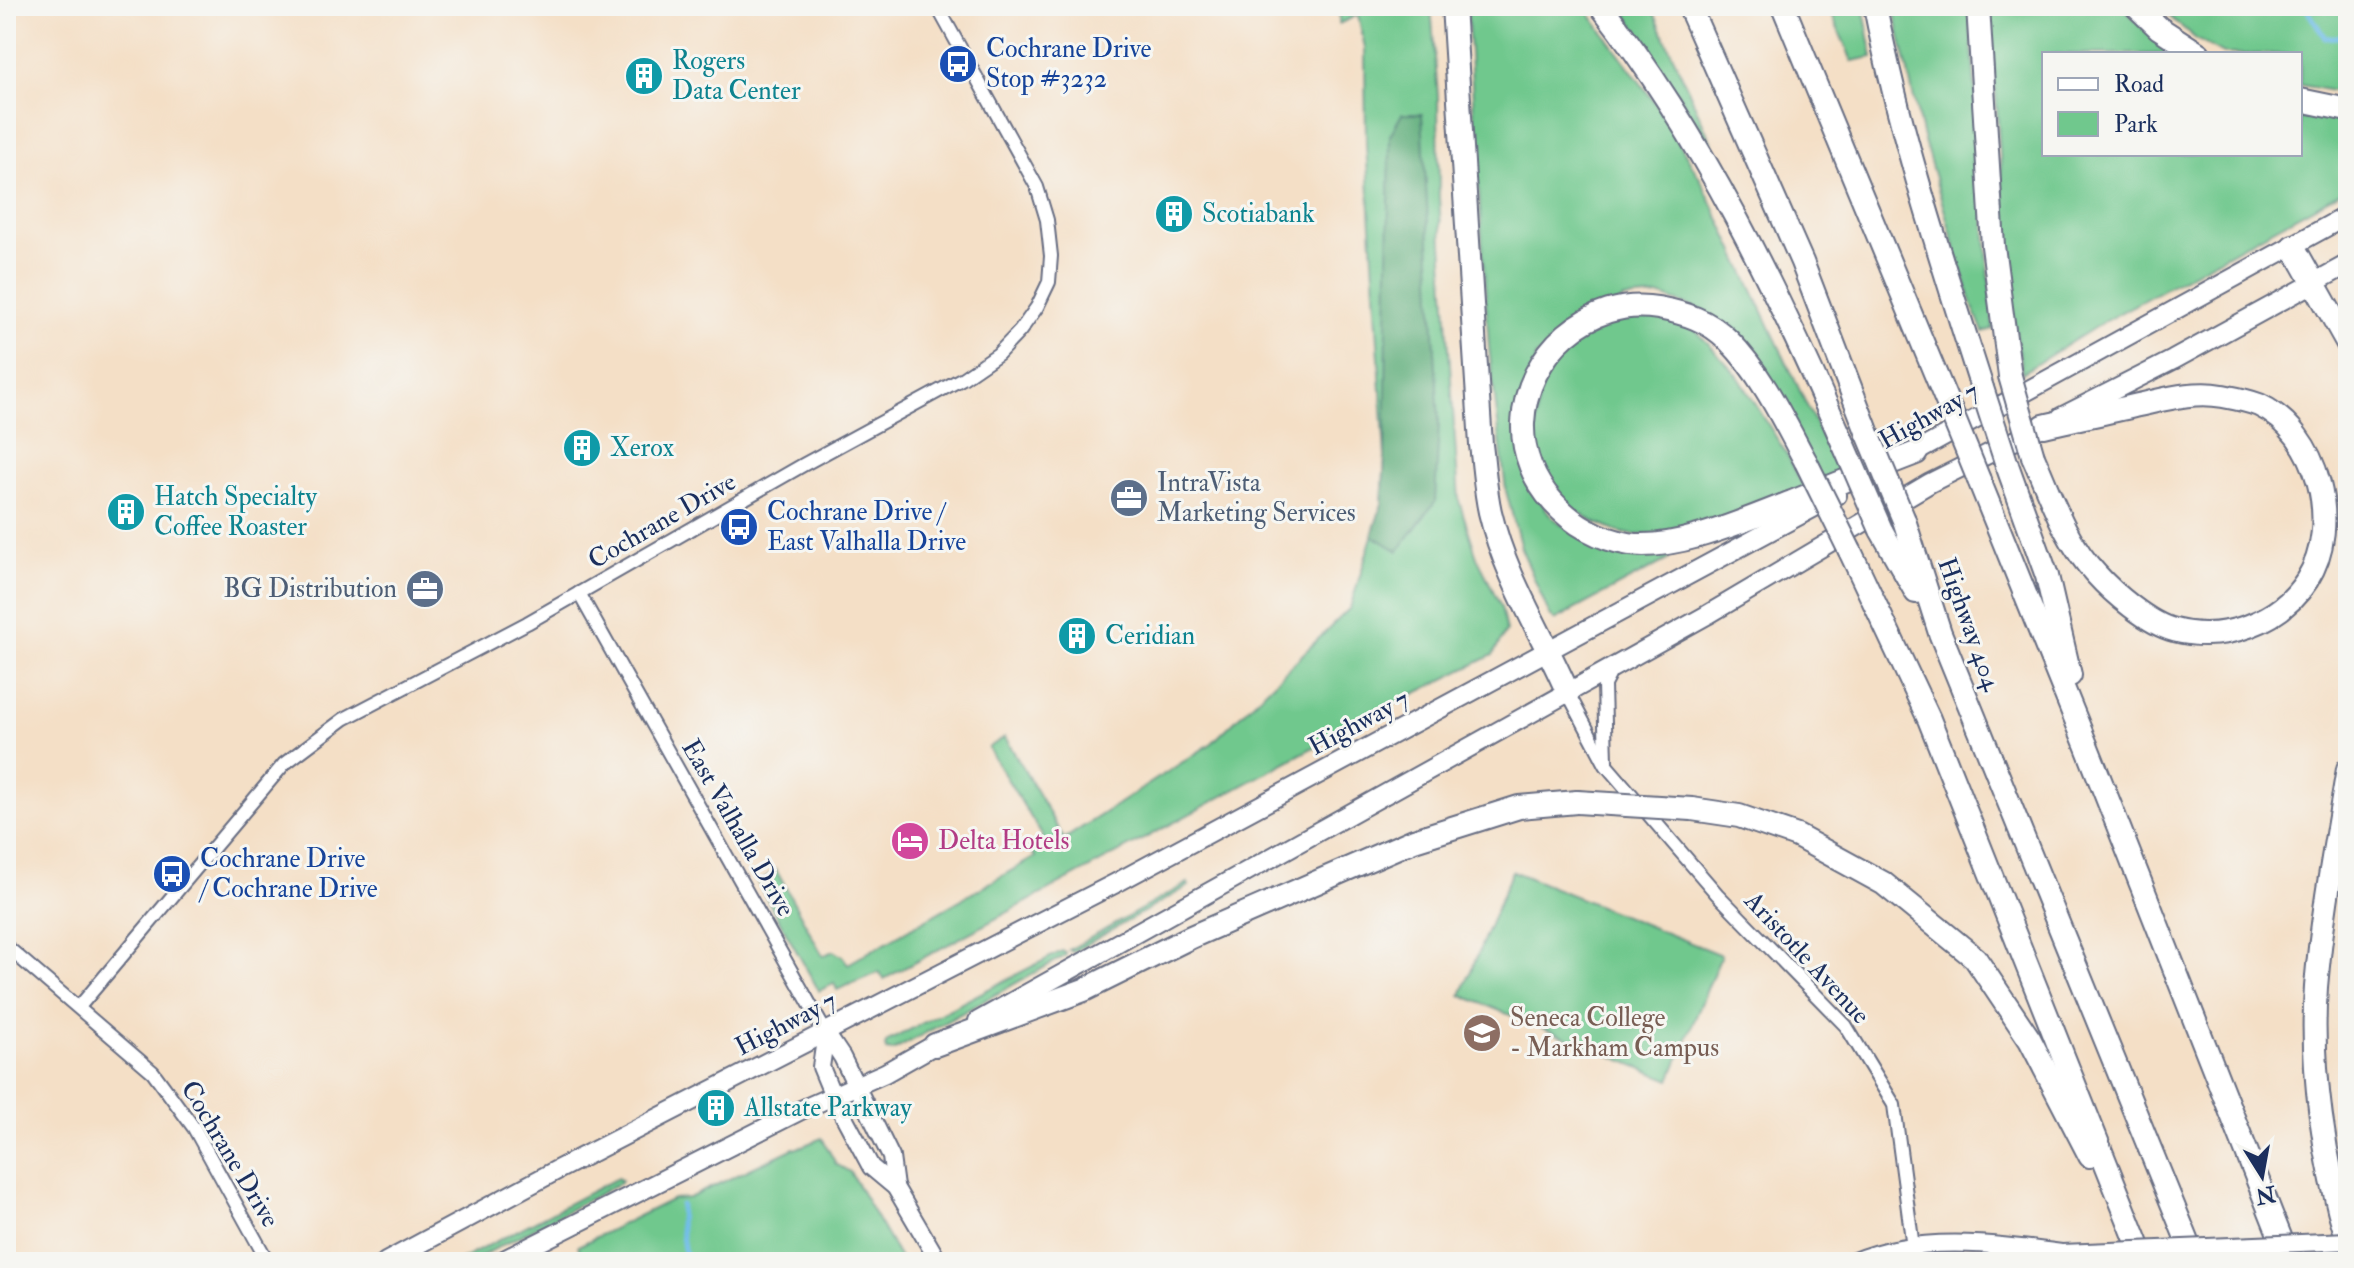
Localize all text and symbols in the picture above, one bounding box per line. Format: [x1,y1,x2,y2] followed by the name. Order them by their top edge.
[986,33,1151,96] place label: Cochrane Drive Stop #3232
[937,43,979,85] bus stop icon: Cochrane Drive Stop #3232
[672,45,801,107] place label: Rogers Data Center
[2042,52,2302,156] legend
[623,55,665,97] building icon: Rogers Data Center
[2114,69,2164,100] text: Road
[2114,109,2158,140] text: Park
[1153,193,1195,235] building icon: Scotiabank
[1202,198,1315,230] place label: Scotiabank
[1873,375,1985,457] street label: Highway 7
[561,427,603,469] building icon: Xerox
[610,432,674,464] place label: Xerox
[582,466,742,576] street label: Cochrane Drive
[1157,467,1356,529] place label: IntraVista Marketing Services
[1108,477,1150,519] office icon: IntraVista Marketing Services
[154,481,317,543] place label: Hatch Specialty Coffee Roaster
[105,491,147,533] building icon: Hatch Specialty Coffee Roaster
[767,496,966,558] place label: Cochrane Drive / East Valhalla Drive
[718,506,760,548] bus stop icon: Cochrane Drive / East Valhalla Drive
[1930,553,2008,696] street label: Highway 404
[404,568,446,610] office icon: BG Distribution
[224,573,397,605] place label: BG Distribution
[1056,615,1098,657] building icon: Ceridian
[1105,620,1195,652] place label: Ceridian
[1303,683,1415,763] street label: Highway 7
[674,734,802,922] street label: East Valhalla Drive
[889,820,931,862] hotel icon: Delta Hotels
[938,825,1070,857] place label: Delta Hotels
[198,843,378,905] place label: Cochrane Drive / Cochrane Drive
[151,853,193,895] bus stop icon: Cochrane Drive / Cochrane Drive
[1737,884,1877,1031] street label: Aristotle Avenue
[730,985,842,1063] street label: Highway 7
[1510,1002,1719,1065] place label: Seneca College - Markham Campus
[1461,1012,1503,1054] school or university icon: Seneca College - Markham Campus
[174,1075,286,1233] street label: Cochrane Drive
[695,1087,737,1129] building icon: Allstate Parkway
[743,1092,912,1124] place label: Allstate Parkway
[2222,1136,2302,1216] north arrow
[2253,1179,2279,1210] text: N

